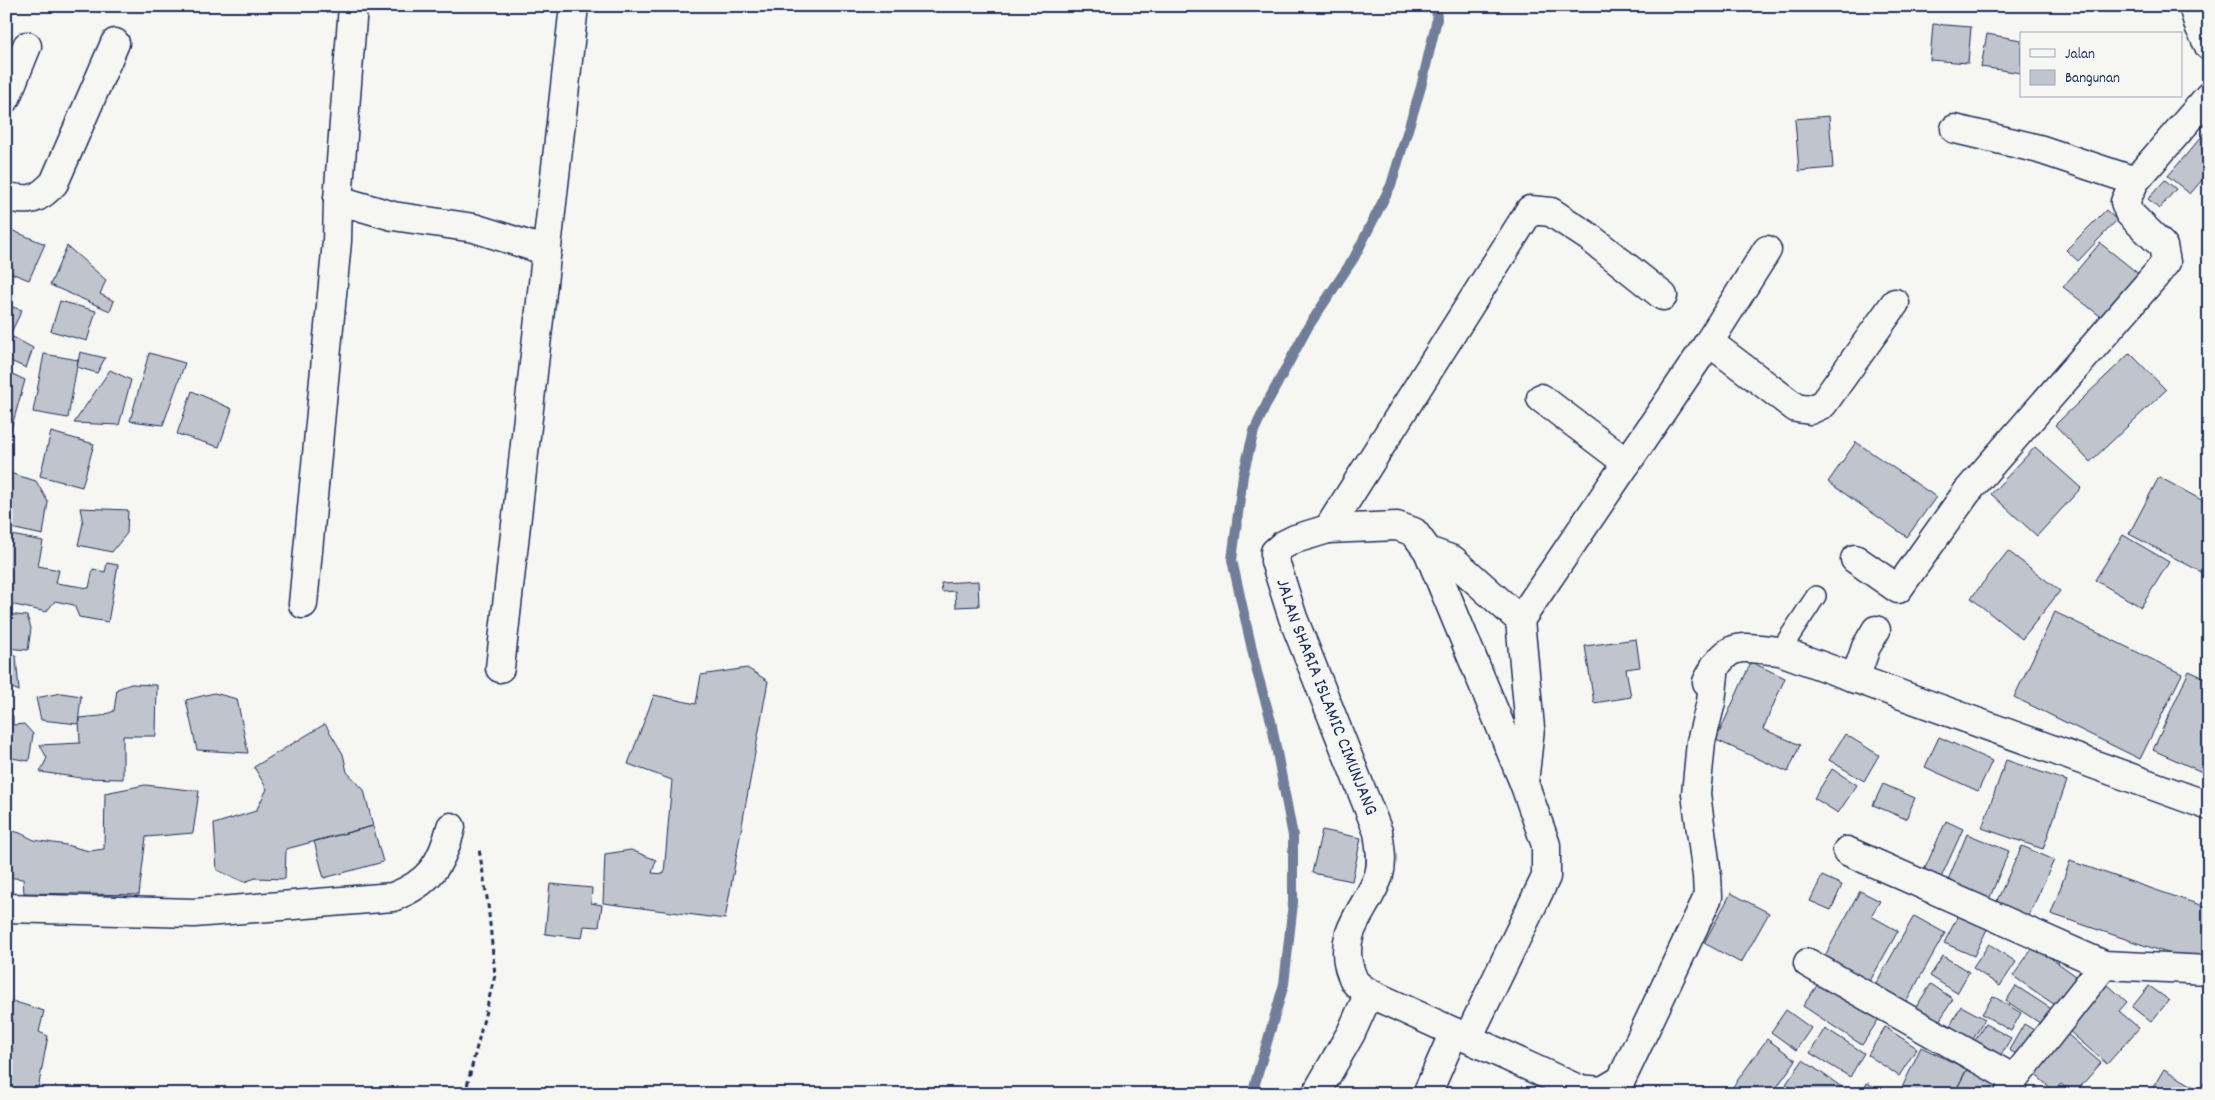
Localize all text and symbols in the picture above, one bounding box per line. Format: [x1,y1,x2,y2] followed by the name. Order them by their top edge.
[2020,32,2182,98] legend
[2065,44,2095,66] text: Jalan
[2065,68,2120,90] text: Bangunan
[1268,575,1384,820] street label: JALAN SHARIA ISLAMIC CIMUNJANG

